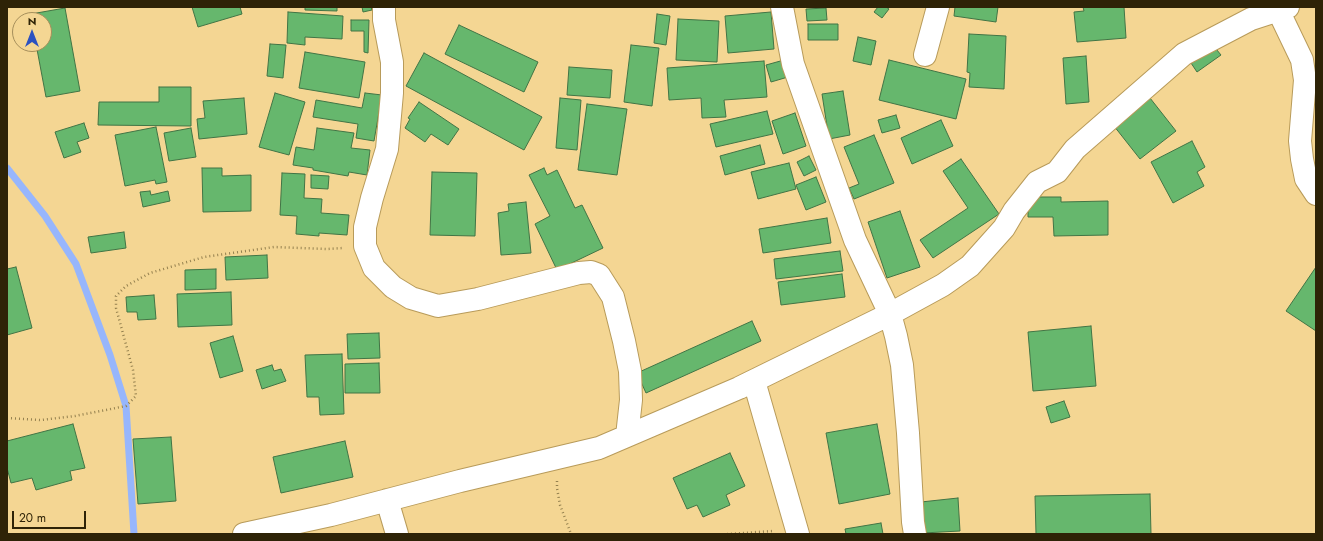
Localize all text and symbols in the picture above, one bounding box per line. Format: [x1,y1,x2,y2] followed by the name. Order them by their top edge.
[12,12,52,52] north arrow
[28,13,36,29] text: N
[14,503,88,529] scale bar
[19,509,46,527] text: 20 m

